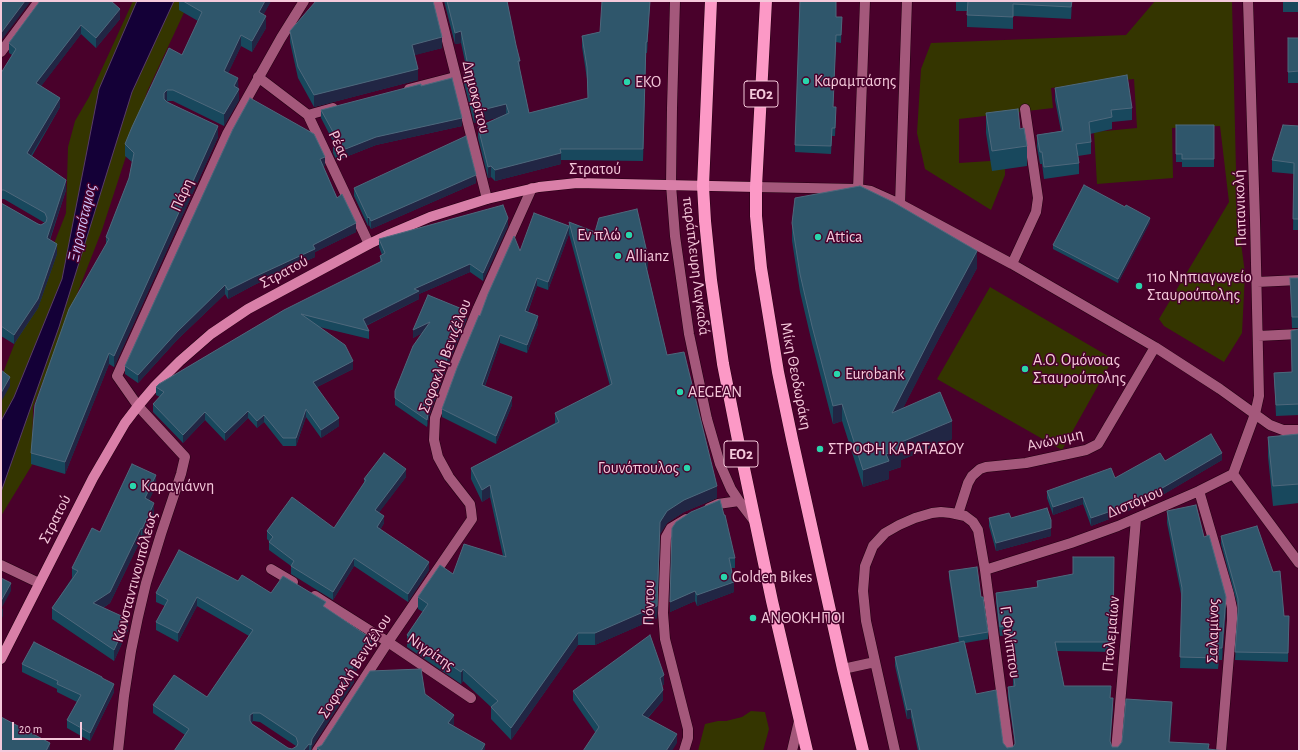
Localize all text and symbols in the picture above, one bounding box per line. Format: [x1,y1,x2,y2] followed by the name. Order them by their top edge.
[458,59,494,135] street label: Δημοκρίτου
[814,71,896,91] place label: Καραμπάσης
[635,72,661,92] place label: EKO
[801,76,811,86] marker: Καραμπάσης
[622,77,632,87] marker: EKO
[744,81,778,107] road number: ΕΟ2
[324,127,354,163] street label: Ρέας
[569,159,621,179] street label: Στρατού
[1229,169,1251,247] street label: Παπανικολή
[166,175,198,215] street label: Πάρη
[63,182,101,264] water label: Ξηροπόταμος
[678,196,714,336] street label: παράπλευρη Λαγκαδά
[577,225,621,245] place label: Εν πλώ
[826,227,862,247] place label: Attica
[624,230,634,240] marker: Εν πλώ
[813,232,823,242] marker: Attica
[626,246,669,266] place label: Allianz
[256,251,312,293] street label: Στρατού
[613,251,623,261] marker: Allianz
[1147,267,1252,305] place label: 11ο Νηπιαγωγείο Σταυρούπολης
[1134,281,1144,291] marker: 11ο Νηπιαγωγείο Σταυρούπολης
[414,296,476,416] street label: Σοφοκλή Βενιζέλου
[776,320,816,432] street label: Μίκη Θεοδωράκη
[1033,350,1126,388] place label: Α.Ο. Ομόνοιας Σταυρούπολης
[845,364,904,384] place label: Eurobank
[1020,364,1030,374] marker: Α.Ο. Ομόνοιας Σταυρούπολης
[832,369,842,379] marker: Eurobank
[688,382,742,402] place label: AEGEAN
[675,387,685,397] marker: AEGEAN
[1025,424,1085,456] street label: Ανώνυμη
[828,439,964,459] place label: ΣΤΡΟΦΗ ΚΑΡΑΤΑΣΟΥ
[724,441,758,467] road number: ΕΟ2
[815,444,825,454] marker: ΣΤΡΟΦΗ ΚΑΡΑΤΑΣΟΥ
[598,458,679,478] place label: Γουνόπουλος
[682,463,692,473] marker: Γουνόπουλος
[141,476,214,496] place label: Καραγιάννη
[128,481,138,491] marker: Καραγιάννη
[1104,482,1166,522] street label: Διστόμου
[35,491,75,547] street label: Στρατού
[108,509,162,645] street label: Κωνσταντινουπόλεως
[732,567,812,587] place label: Golden Bikes
[719,572,729,582] marker: Golden Bikes
[639,580,659,626] street label: Πόντου
[1098,595,1124,673] street label: Πτολεμαίων
[1203,599,1223,663] street label: Σαλαμίνος
[995,605,1025,679] street label: Γ. Φιλίππου
[761,608,845,628] place label: ΑΝΘΟΚΗΠΟΙ
[314,610,396,722] street label: Σοφοκλή Βενιζέλου
[748,613,758,623] marker: ΑΝΘΟΚΗΠΟΙ
[403,629,459,675] street label: Νιγρίτης
[14,714,84,740] scale bar
[19,723,42,735] text: 20 m

